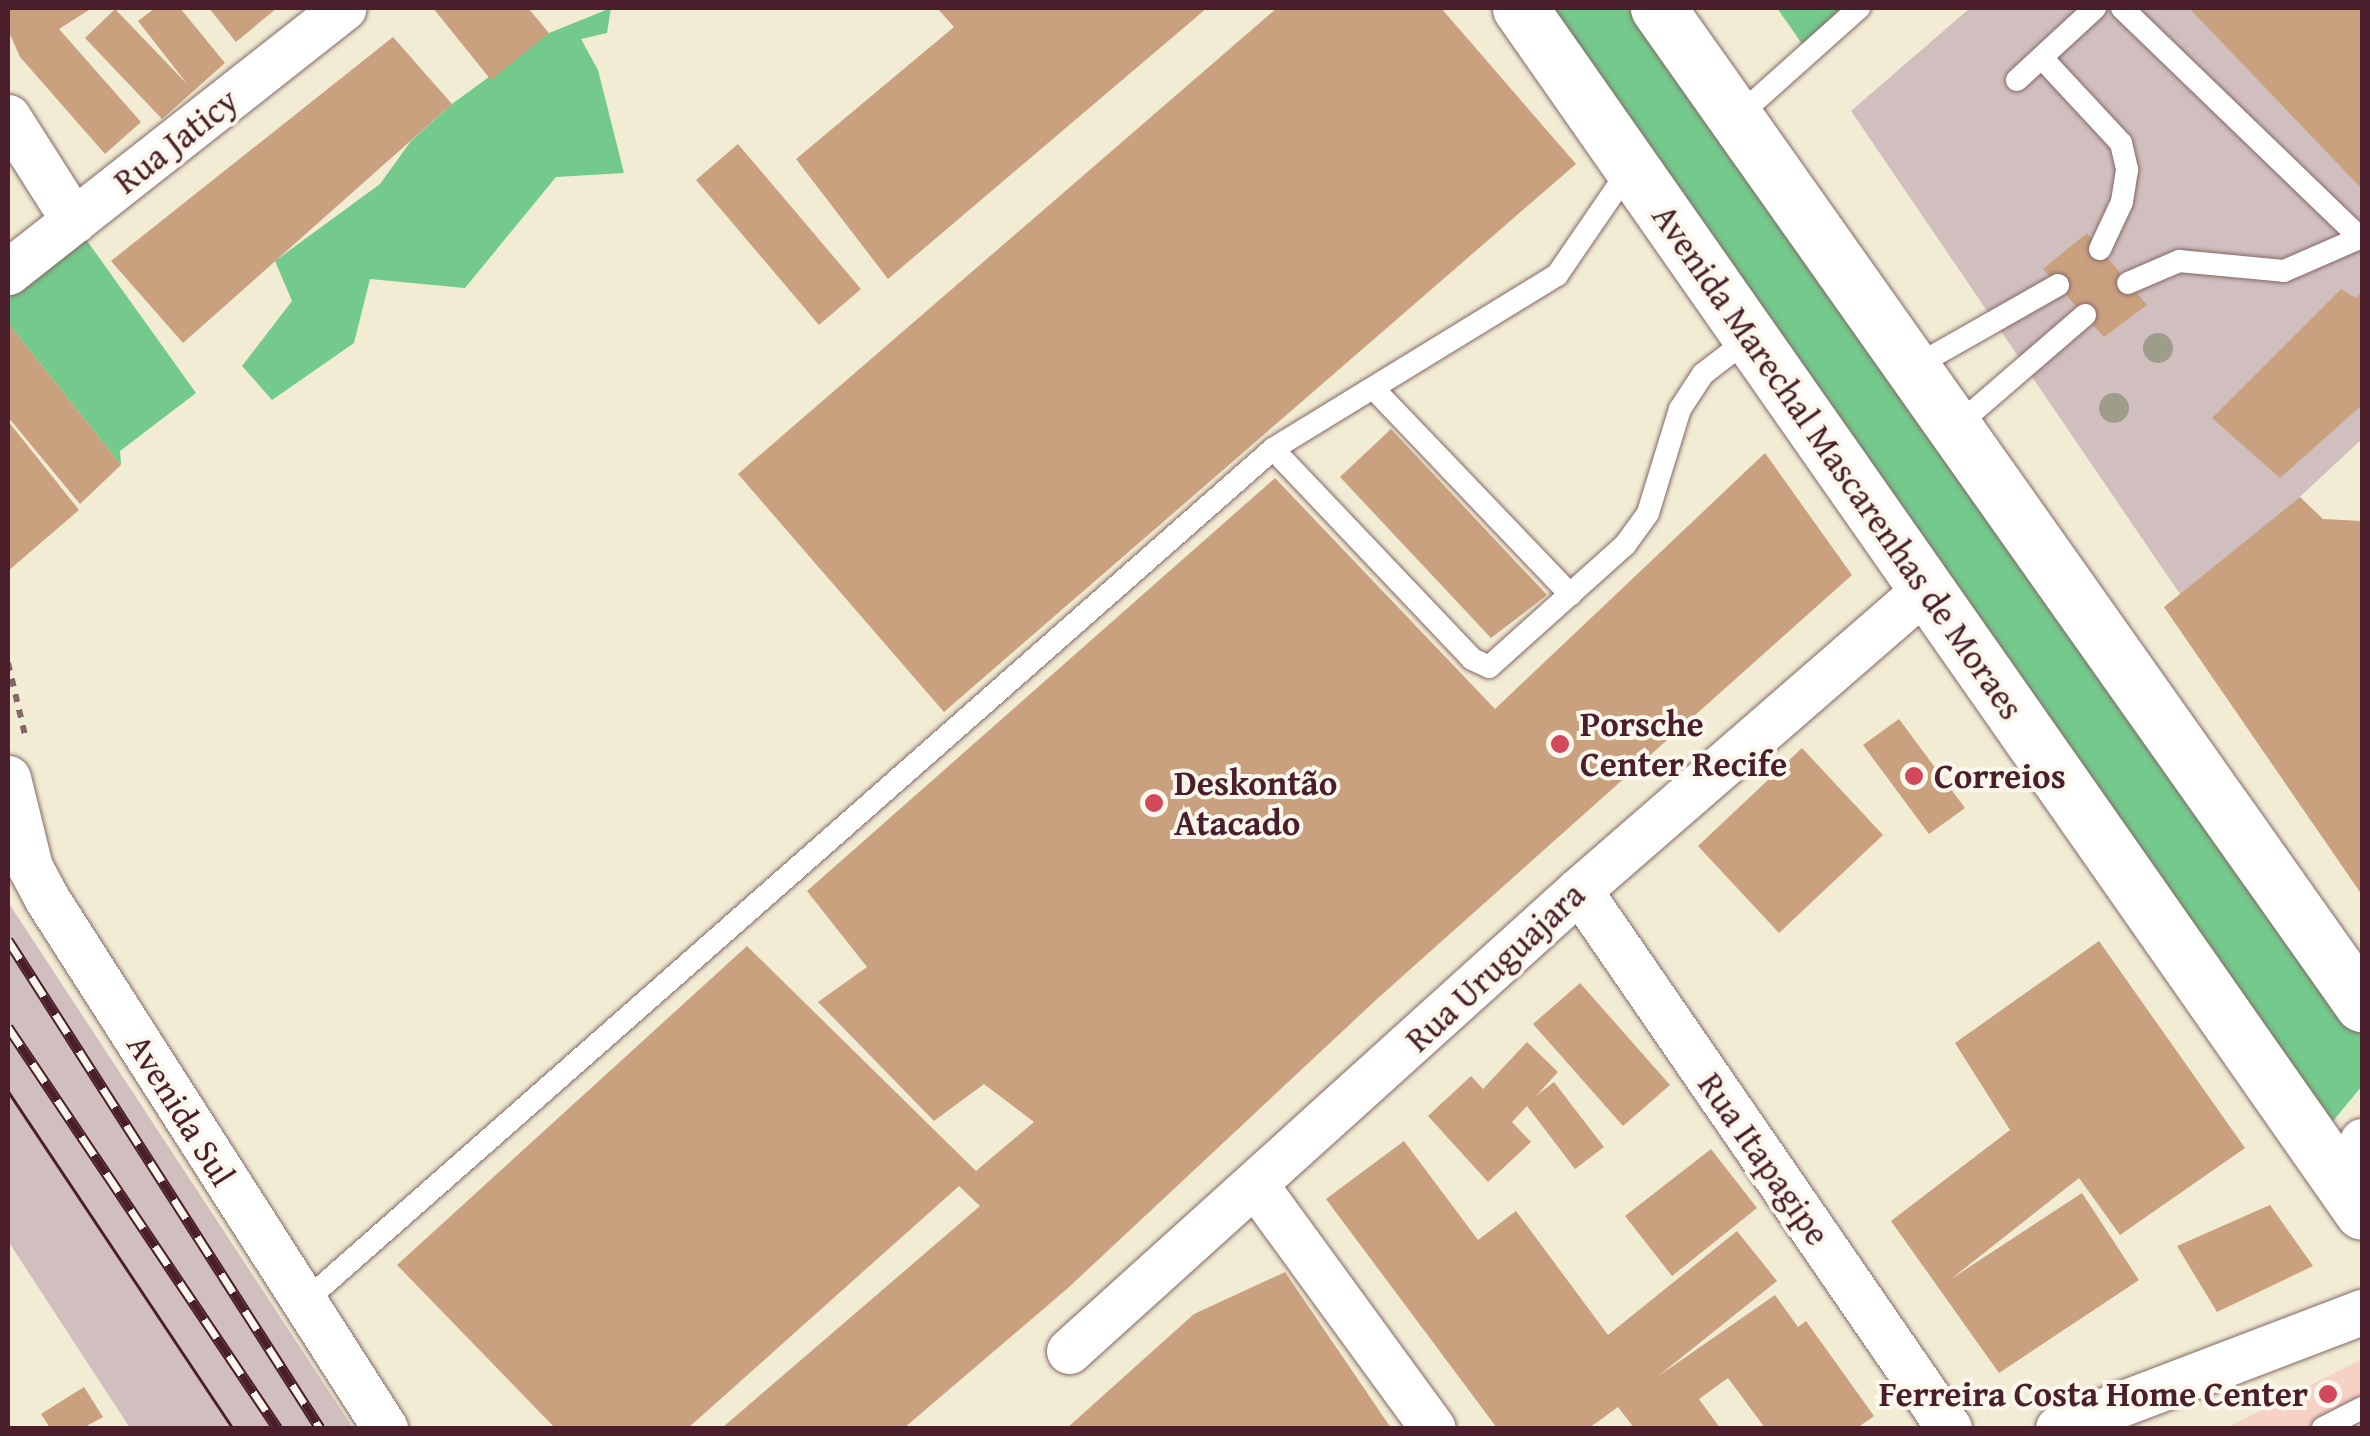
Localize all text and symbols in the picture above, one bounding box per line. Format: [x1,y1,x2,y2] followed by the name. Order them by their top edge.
[106,79,246,203] street label: Rua Jaticy
[1643,197,2033,727] street label: Avenida Marechal Mascarenhas de Moraes
[1580,703,1787,785] place label: Porsche Center Recife
[1549,733,1571,755] marker: Porsche Center Recife
[1934,755,2066,797] place label: Correios
[1174,762,1337,844] place label: Deskontão Atacado
[1903,765,1925,787] marker: Correios
[1143,792,1165,814] marker: Deskontão Atacado
[1397,873,1593,1061] street label: Rua Uruguajara
[118,1026,244,1194] street label: Avenida Sul
[1689,1065,1839,1253] street label: Rua Itapagipe
[1879,1373,2308,1415] place label: Ferreira Costa Home Center
[2317,1383,2339,1405] marker: Ferreira Costa Home Center

